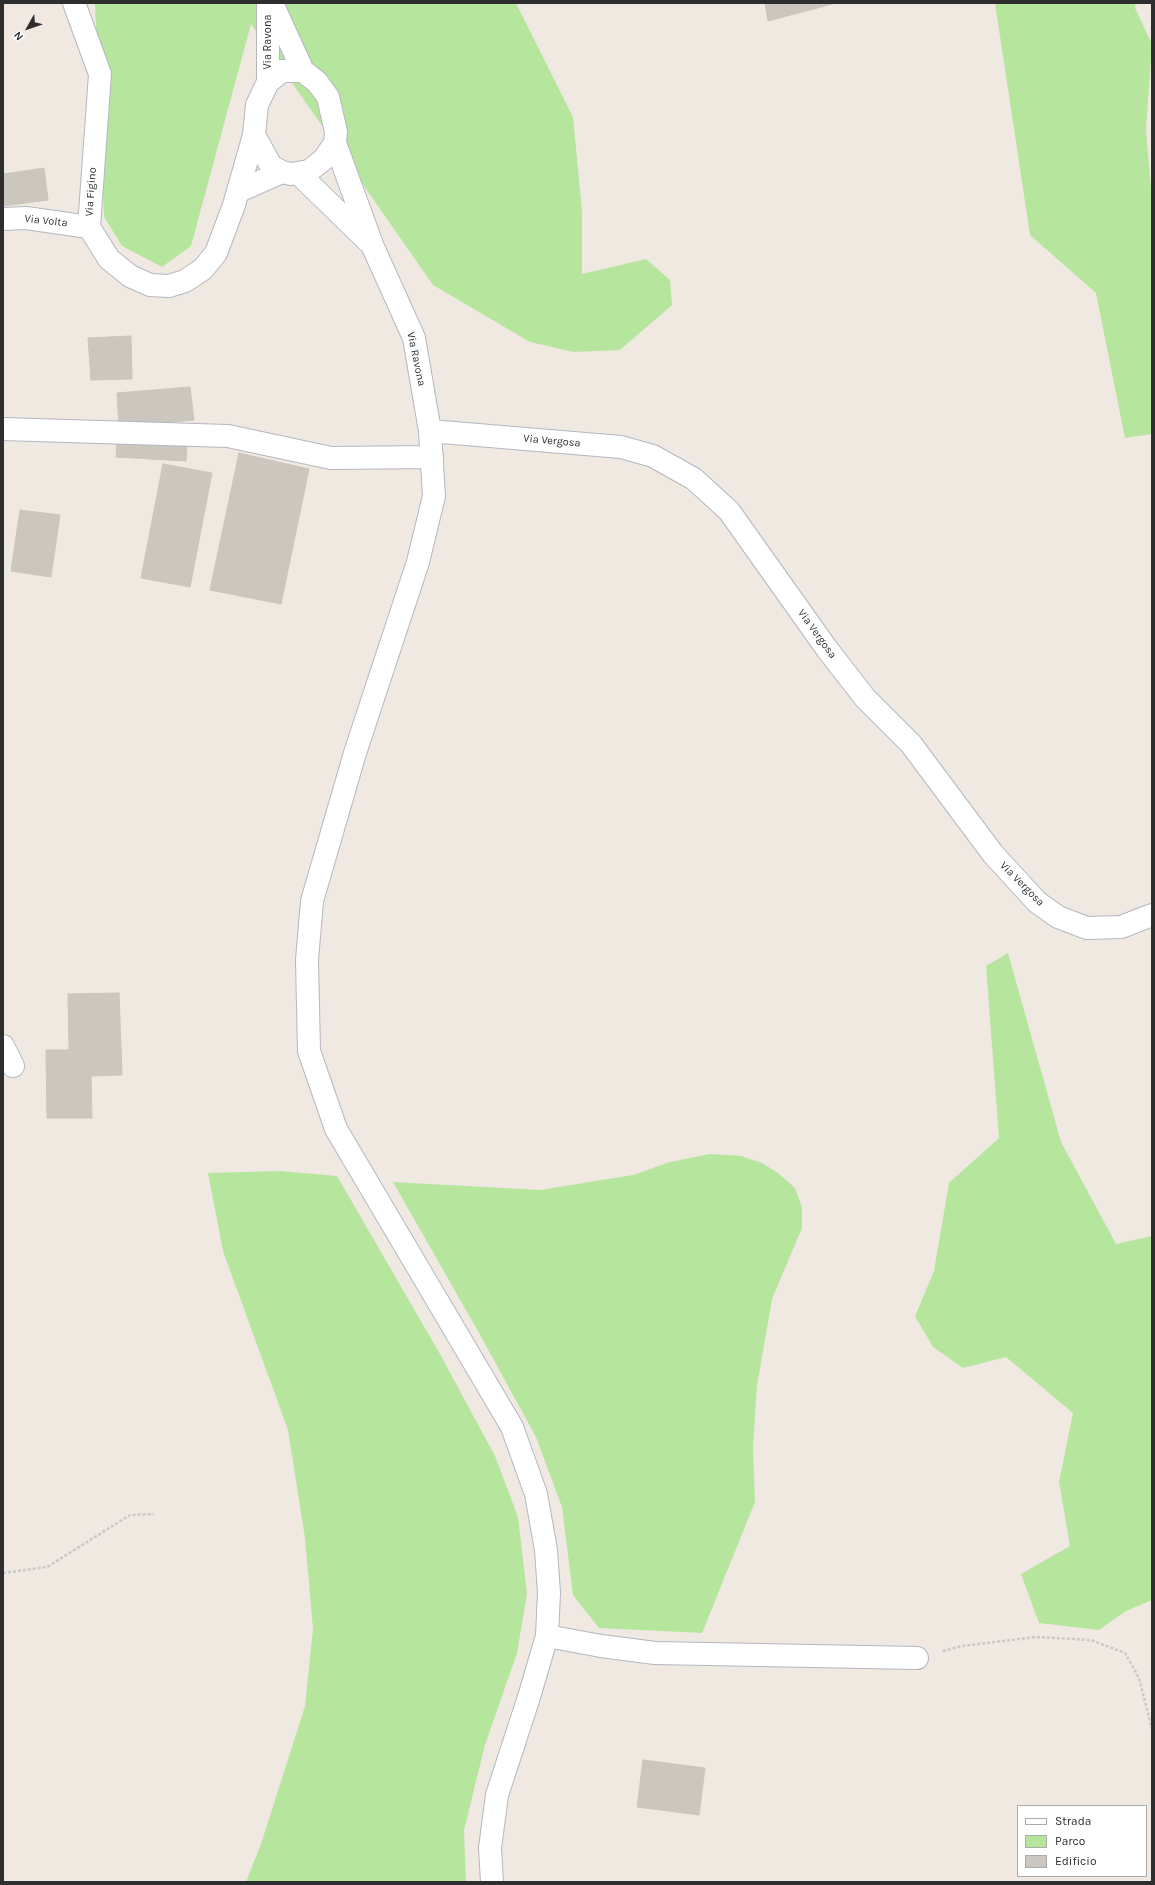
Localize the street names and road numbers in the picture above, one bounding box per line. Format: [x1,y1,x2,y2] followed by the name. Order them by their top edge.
[261,14,275,70] street label: Via Ravona
[83,167,99,217] street label: Via Figino
[24,212,68,230] street label: Via Volta
[404,331,428,387] street label: Via Ravona
[523,432,581,450] street label: Via Vergosa
[795,607,839,661] street label: Via Vergosa
[997,859,1047,909] street label: Via Vergosa

